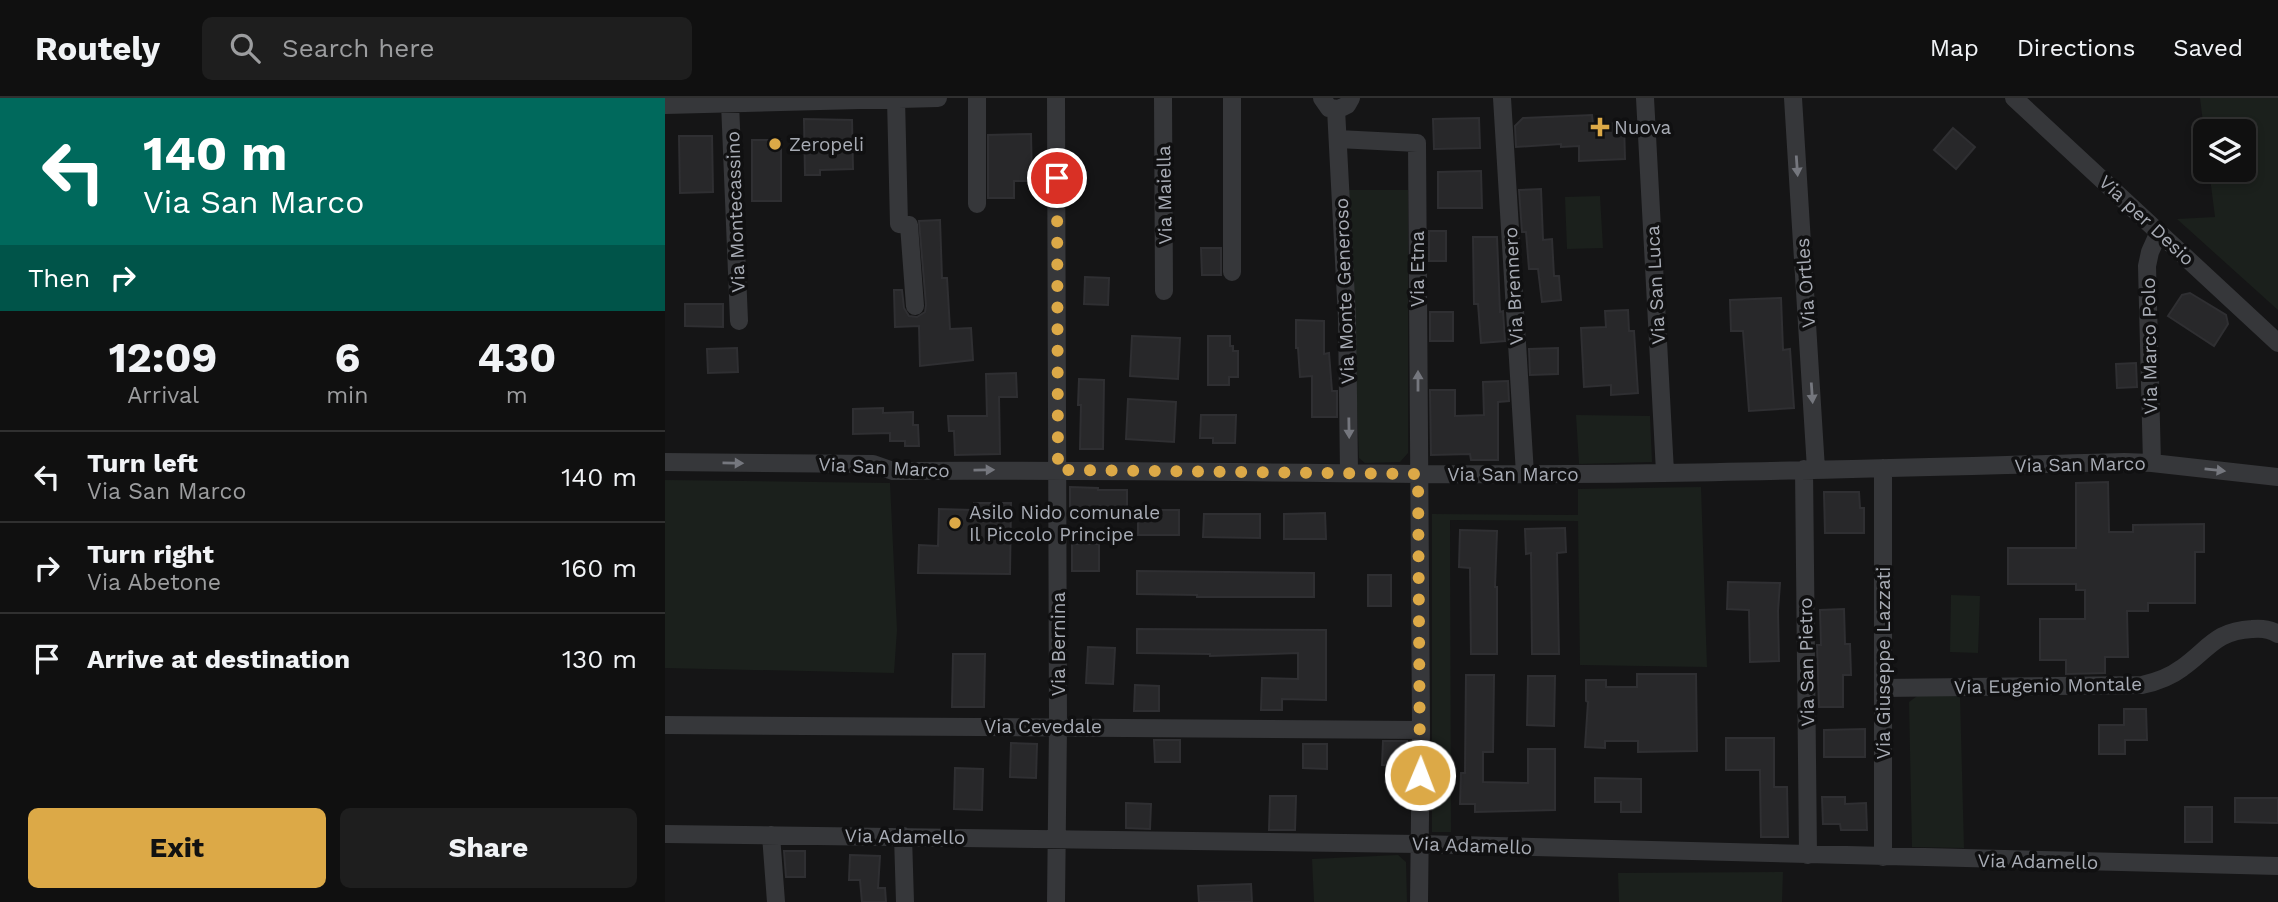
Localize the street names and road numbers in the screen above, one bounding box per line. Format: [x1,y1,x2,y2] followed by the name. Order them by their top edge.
[721,131,750,293] street label: Via Montecassino
[1152,145,1177,245] street label: Via Maiella
[2094,170,2199,270] street label: Via per Desio
[1330,197,1359,385] street label: Via Monte Generoso
[1641,225,1670,345] street label: Via San Luca
[1499,226,1528,346] street label: Via Brennero
[1406,231,1429,307] street label: Via Etna
[1791,237,1820,329] street label: Via Ortles
[2137,277,2162,415] street label: Via Marco Polo
[2014,452,2146,477] street label: Via San Marco
[818,453,950,482] street label: Via San Marco
[1447,463,1579,486] street label: Via San Marco
[1872,567,1895,759] street label: Via Giuseppe Lazzati
[1047,591,1070,696] street label: Via Bernina
[1794,597,1819,727] street label: Via San Pietro
[1954,672,2142,699] street label: Via Eugenio Montale
[984,715,1102,738] street label: Via Cevedale
[845,824,965,849] street label: Via Adamello
[1411,832,1533,859] street label: Via Adamello
[1978,849,2098,874] street label: Via Adamello

